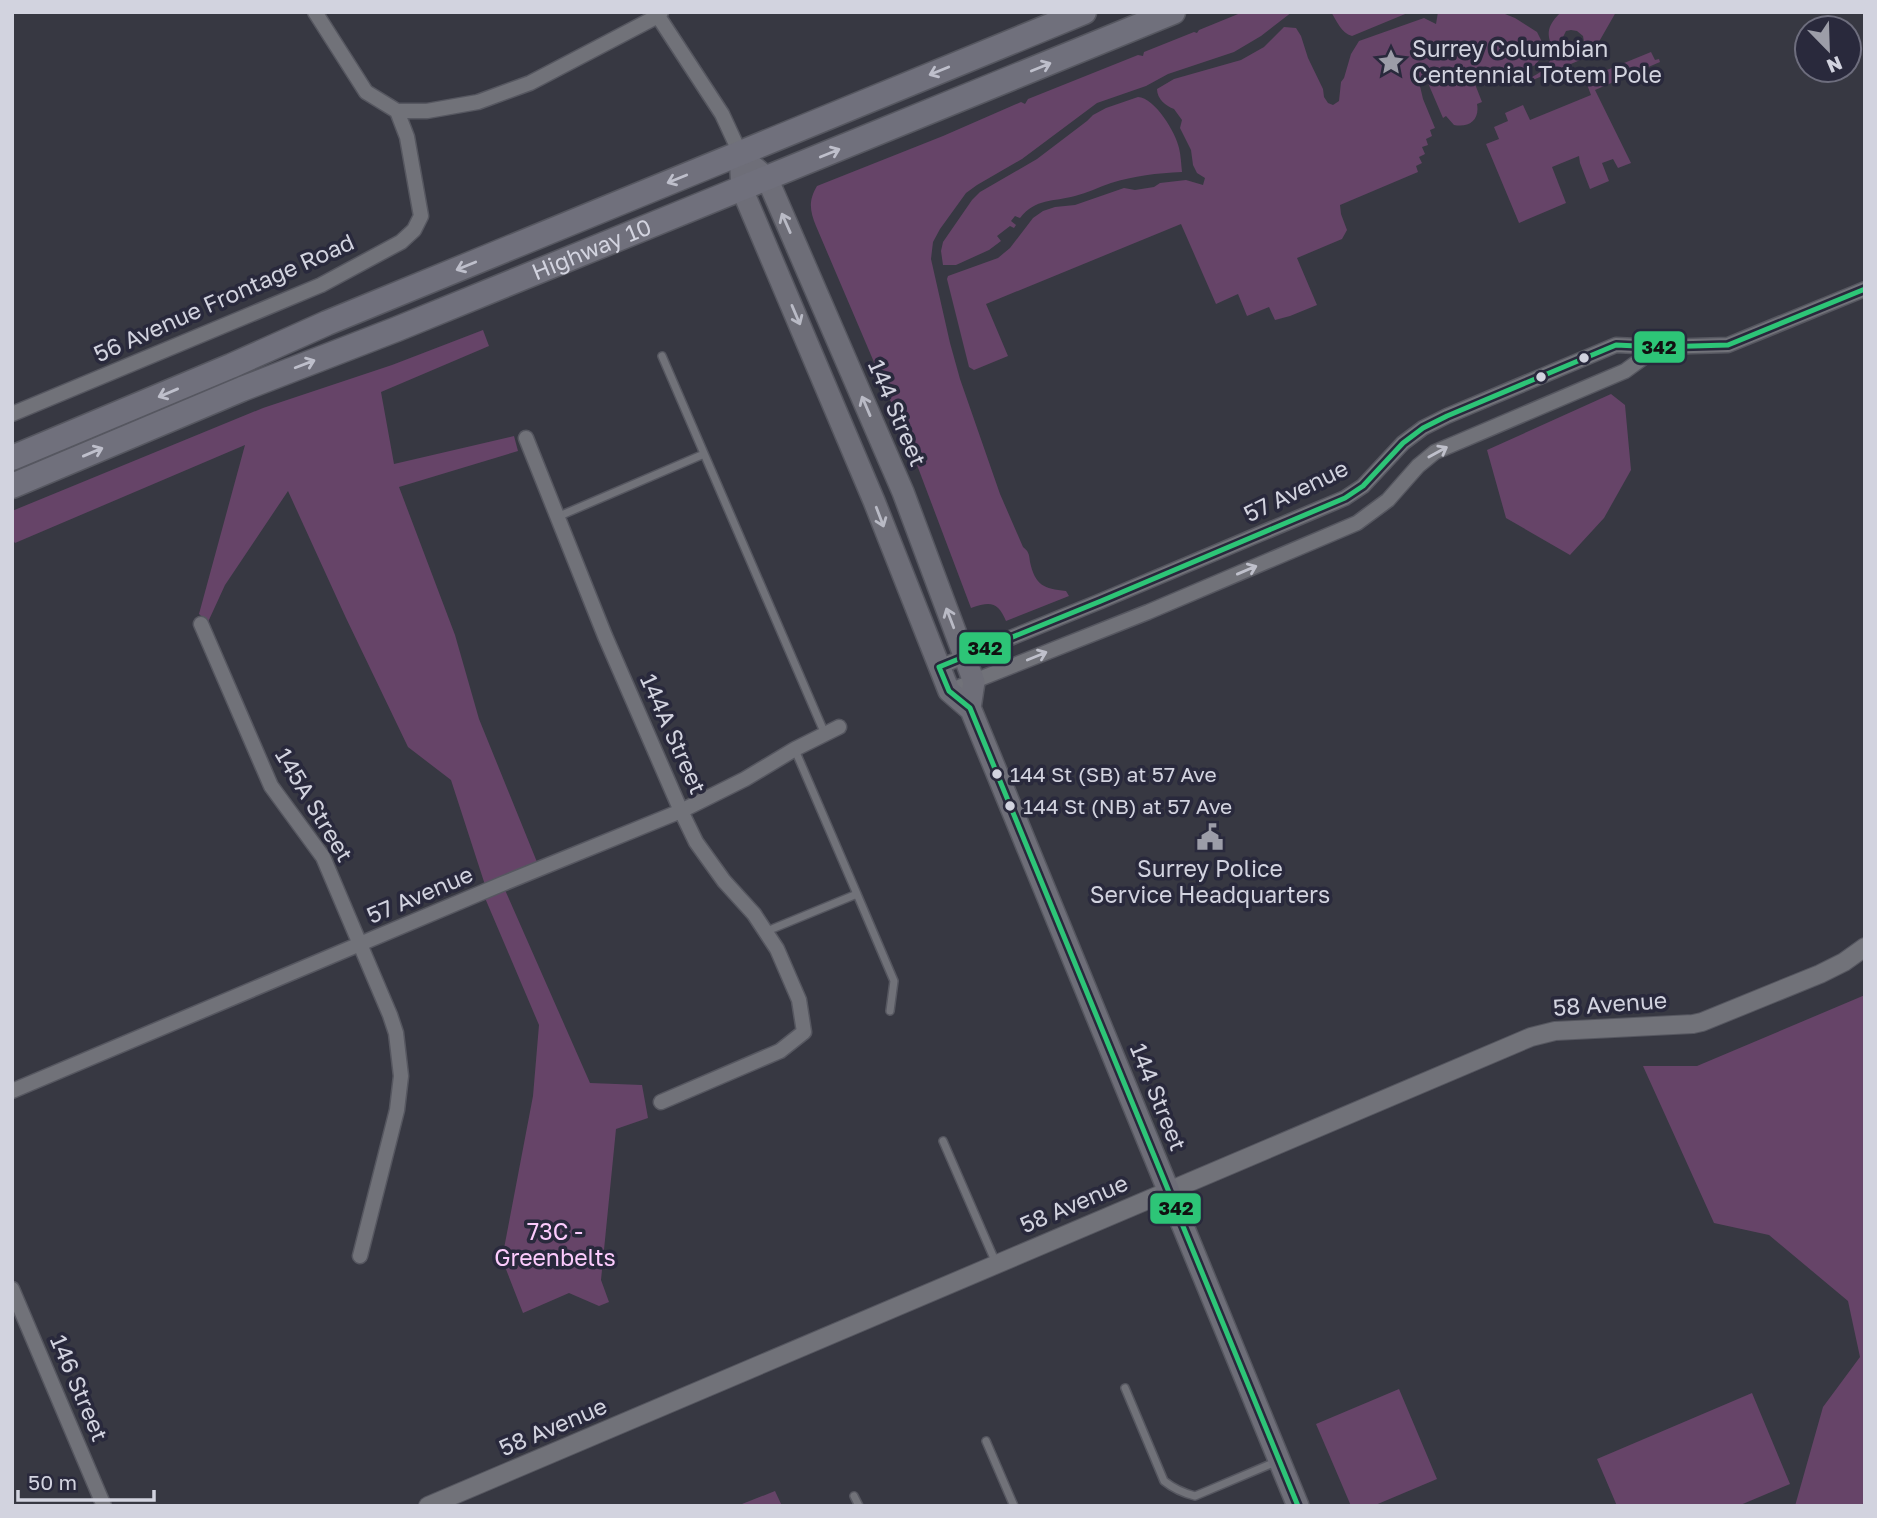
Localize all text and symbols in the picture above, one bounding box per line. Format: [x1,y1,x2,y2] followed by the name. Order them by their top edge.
[1793,14,1863,84] north arrow
[1412,34,1662,88] place label: Surrey Columbian Centennial Totem Pole
[1376,47,1406,77] place icon: Surrey Columbian Centennial Totem Pole
[1824,52,1846,79] text: N
[1029,59,1051,72] one-way arrow
[929,66,951,79] one-way arrow
[819,145,840,158] one-way arrow
[666,174,688,187] one-way arrow
[527,212,655,285] street label: Highway 10
[779,213,792,235] one-way arrow
[89,227,358,367] street label: 56 Avenue Frontage Road
[456,260,478,273] one-way arrow
[790,304,803,326] one-way arrow
[1633,330,1686,364] line badge: 342
[1641,335,1677,358] text: 342
[1577,351,1591,365] unlabelled marker
[863,355,933,470] street label: 144 Street
[294,357,316,370] one-way arrow
[1534,370,1548,384] unlabelled marker
[158,387,180,400] one-way arrow
[859,396,872,418] one-way arrow
[81,445,103,458] one-way arrow
[1427,445,1447,459] one-way arrow
[1239,453,1352,527] street label: 57 Avenue
[875,505,888,527] one-way arrow
[1236,563,1258,576] one-way arrow
[942,607,955,629] one-way arrow
[958,631,1012,665] line badge: 342
[967,636,1003,659] text: 342
[1026,649,1047,662] one-way arrow
[635,669,713,798] street label: 144A Street
[270,743,360,866] street label: 145A Street
[1010,761,1217,787] place label: 144 St (SB) at 57 Ave
[990,767,1004,781] marker: 144 St (SB) at 57 Ave
[1023,793,1232,819] place label: 144 St (NB) at 57 Ave
[1003,799,1017,813] marker: 144 St (NB) at 57 Ave
[1195,822,1225,852] public building icon: Surrey Police Service Headquarters
[1090,854,1330,908] place label: Surrey Police Service Headquarters
[362,859,477,929] street label: 57 Avenue
[1552,985,1668,1021] street label: 58 Avenue
[1125,1039,1193,1154] street label: 144 Street
[1016,1168,1132,1238] street label: 58 Avenue
[1149,1192,1202,1225] line badge: 342
[1158,1196,1194,1219] text: 342
[494,1217,616,1271] park label: 73C - Greenbelts
[45,1330,115,1445] street label: 146 Street
[495,1391,611,1461] street label: 58 Avenue
[18,1458,154,1502] scale bar
[28,1469,77,1495] text: 50 m

